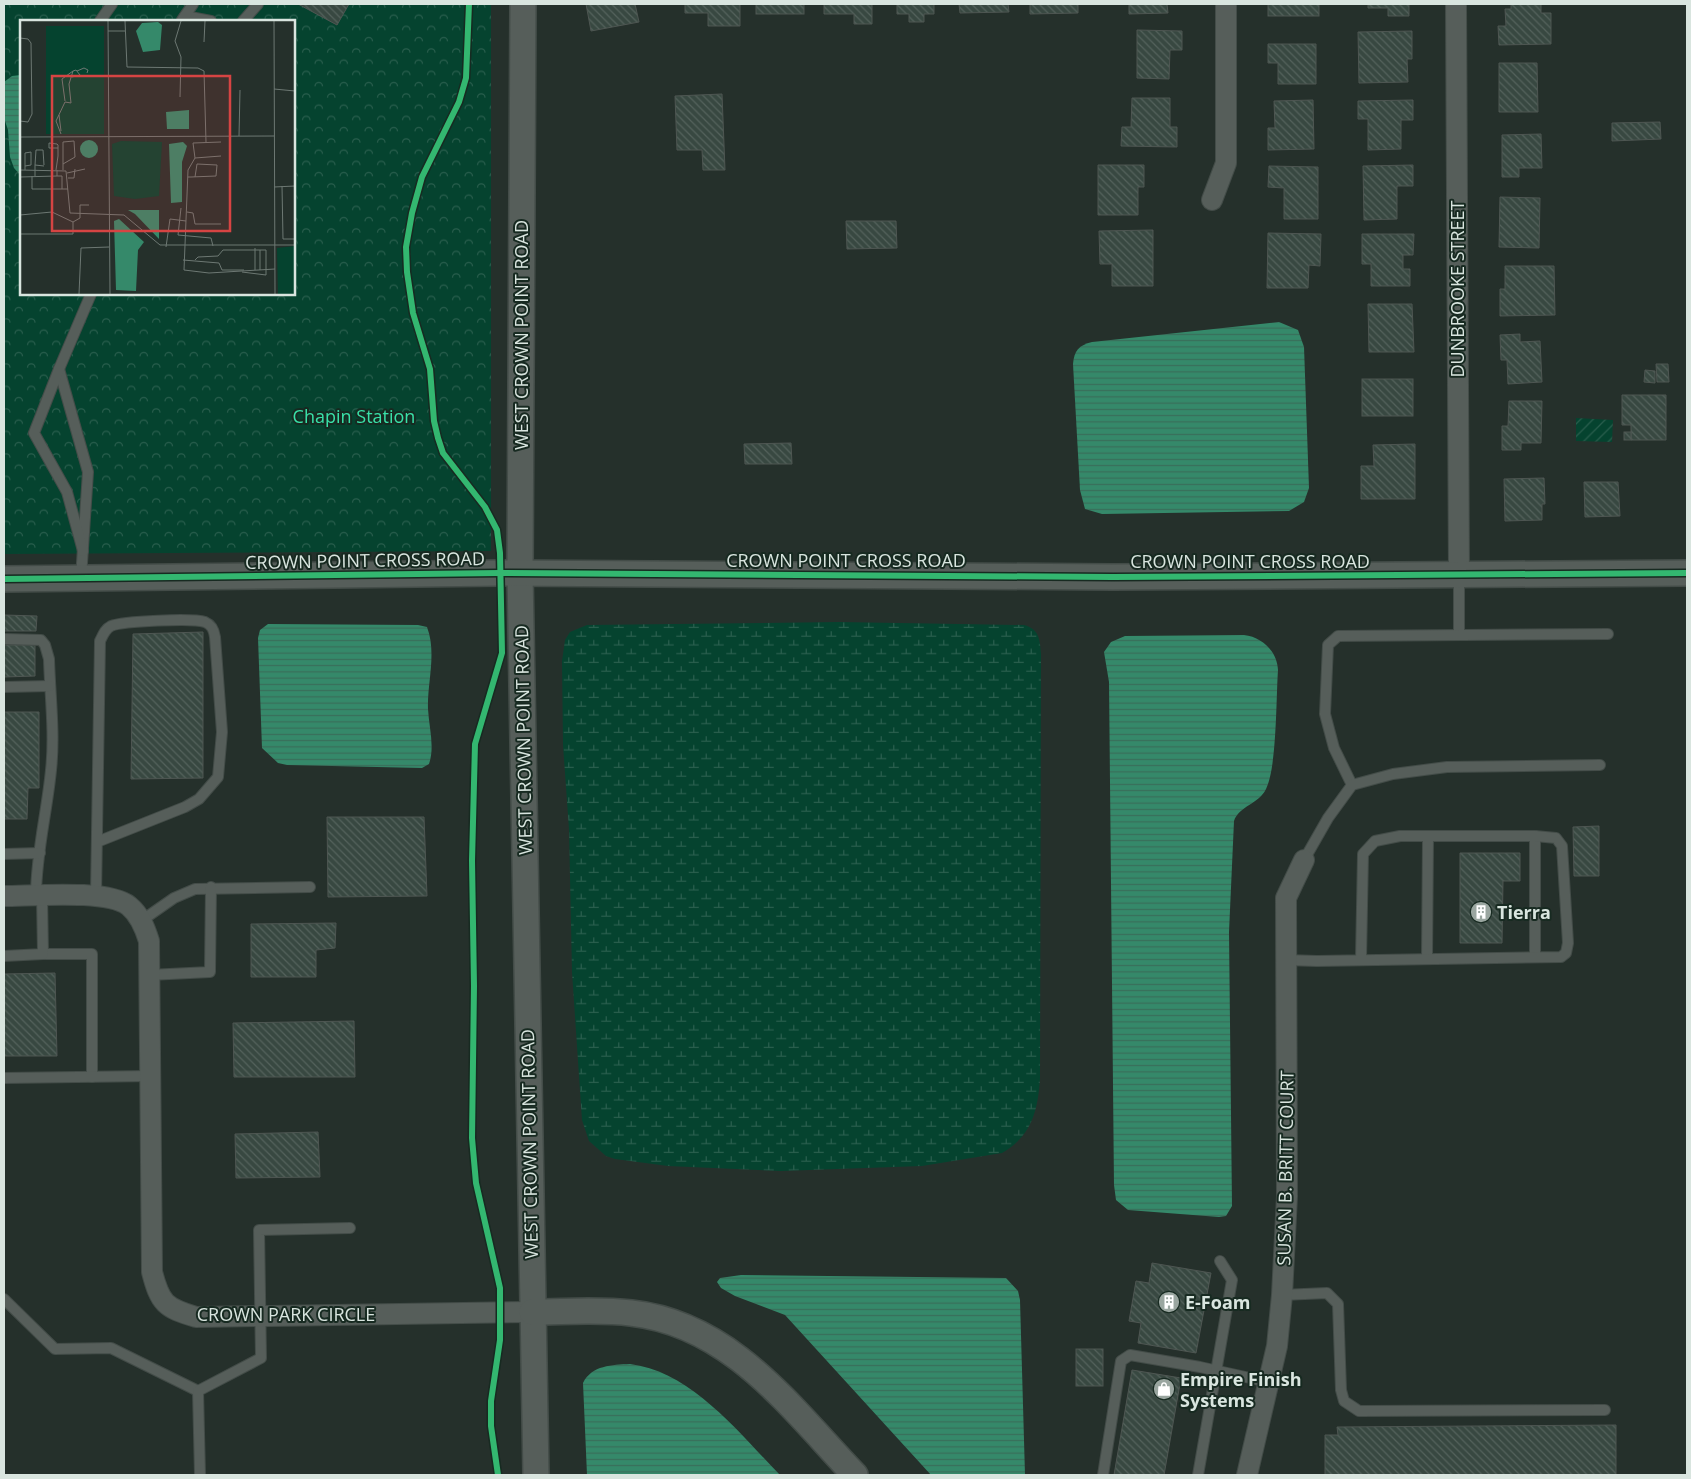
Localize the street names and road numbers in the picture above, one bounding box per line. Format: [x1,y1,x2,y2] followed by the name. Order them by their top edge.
[1445,200,1469,378] street label: DUNBROOKE STREET
[509,220,533,450] street label: WEST CROWN POINT ROAD
[245,546,485,574] street label: CROWN POINT CROSS ROAD
[726,548,966,572] street label: CROWN POINT CROSS ROAD
[1130,549,1370,573] street label: CROWN POINT CROSS ROAD
[509,625,537,855] street label: WEST CROWN POINT ROAD
[515,1029,543,1259] street label: WEST CROWN POINT ROAD
[1271,1070,1299,1266] street label: SUSAN B. BRITT COURT
[197,1302,375,1326] street label: CROWN PARK CIRCLE

